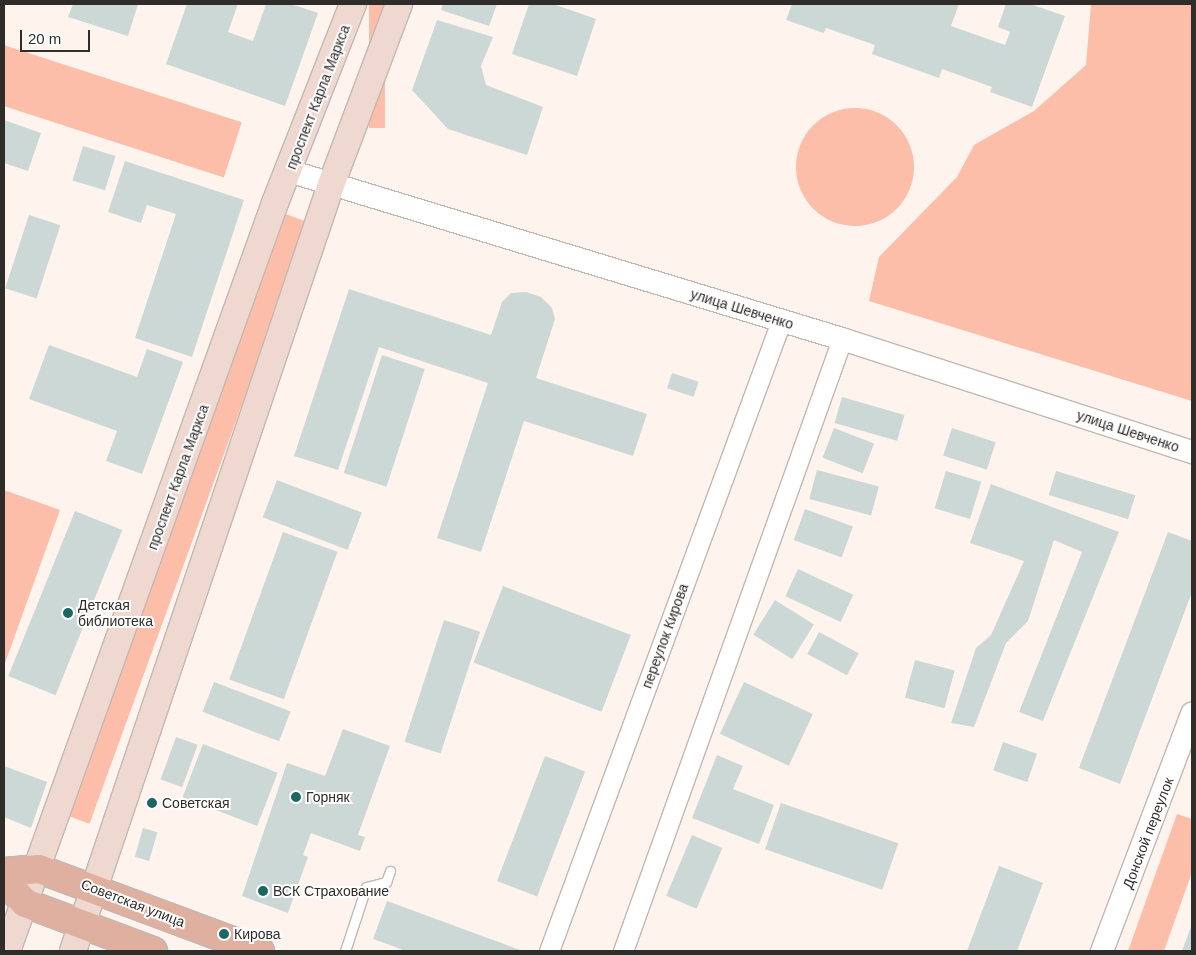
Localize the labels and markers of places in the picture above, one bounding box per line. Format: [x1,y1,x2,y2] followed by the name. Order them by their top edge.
[78,597,153,630] place label: Детская библиотека
[62,607,74,619] marker: Детская библиотека
[306,789,350,805] place label: Горняк
[290,791,302,803] marker: Горняк
[162,795,230,811] place label: Советская
[146,797,158,809] marker: Советская
[273,883,389,899] place label: ВСК Страхование
[257,885,269,897] marker: ВСК Страхование
[234,926,281,942] place label: Кирова
[218,928,230,940] marker: Кирова

